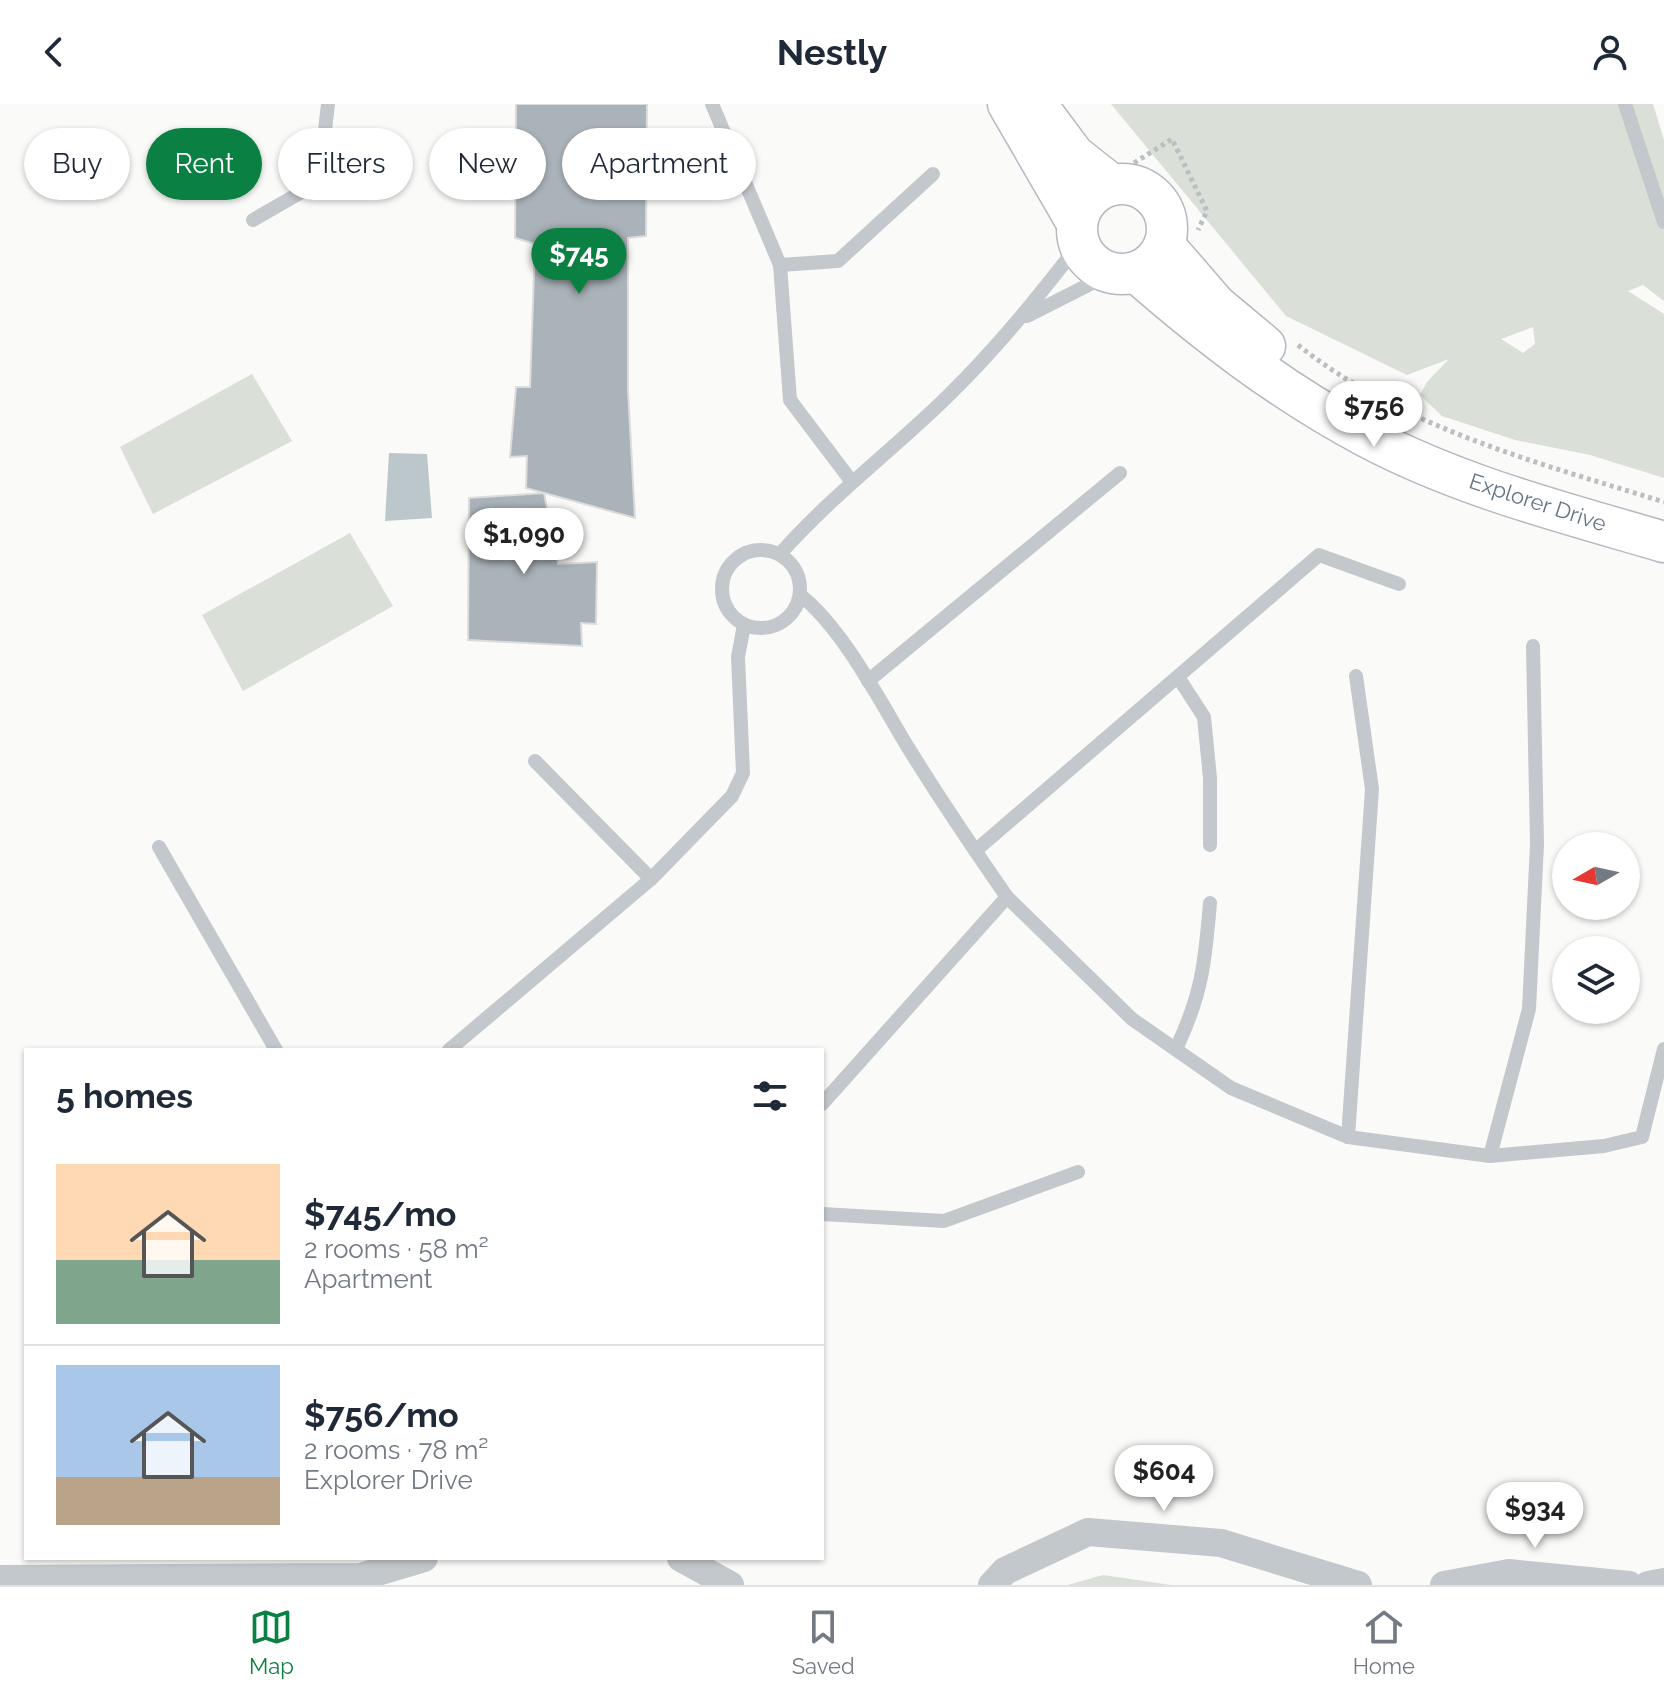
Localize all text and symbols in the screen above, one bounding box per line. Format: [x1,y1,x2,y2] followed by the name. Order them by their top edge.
[32,30,76,74] icon: back
[1588,30,1632,74] icon: person
[777,31,887,73] text: Nestly
[24,128,130,200] chip: Buy
[146,128,262,200] chip: Rent
[278,128,413,200] chip: Filters
[429,128,546,200] chip: New
[562,128,756,200] chip: Apartment
[532,228,626,296] pin: $745
[549,239,609,269] text: $745
[1327,381,1421,449] pin: $756
[1344,392,1404,422] text: $756
[1466,468,1610,536] street label: Explorer Drive
[459,508,589,576] pin: $1,090
[483,519,565,549] text: $1,090
[1552,832,1640,920] north arrow
[1552,832,1640,1024] map controls
[1552,936,1640,1024] button: layers
[748,1074,792,1118] icon: filters
[56,1076,193,1116] text: 5 homes
[304,1194,456,1234] text: $745/mo
[120,1196,216,1292] icon: home
[304,1234,489,1264] text: 2 rooms · 58 m²
[304,1264,433,1294] text: Apartment
[304,1395,459,1435] text: $756/mo
[120,1397,216,1493] icon: home
[304,1435,488,1465] text: 2 rooms · 78 m²
[1117,1445,1211,1513] pin: $604
[1132,1456,1196,1486] text: $604
[304,1465,473,1495] text: Explorer Drive
[1488,1482,1582,1550] pin: $934
[1504,1493,1566,1523] text: $934
[249,1605,294,1679] tab: Map
[792,1605,855,1679] tab: Saved
[1353,1605,1415,1679] tab: Home

